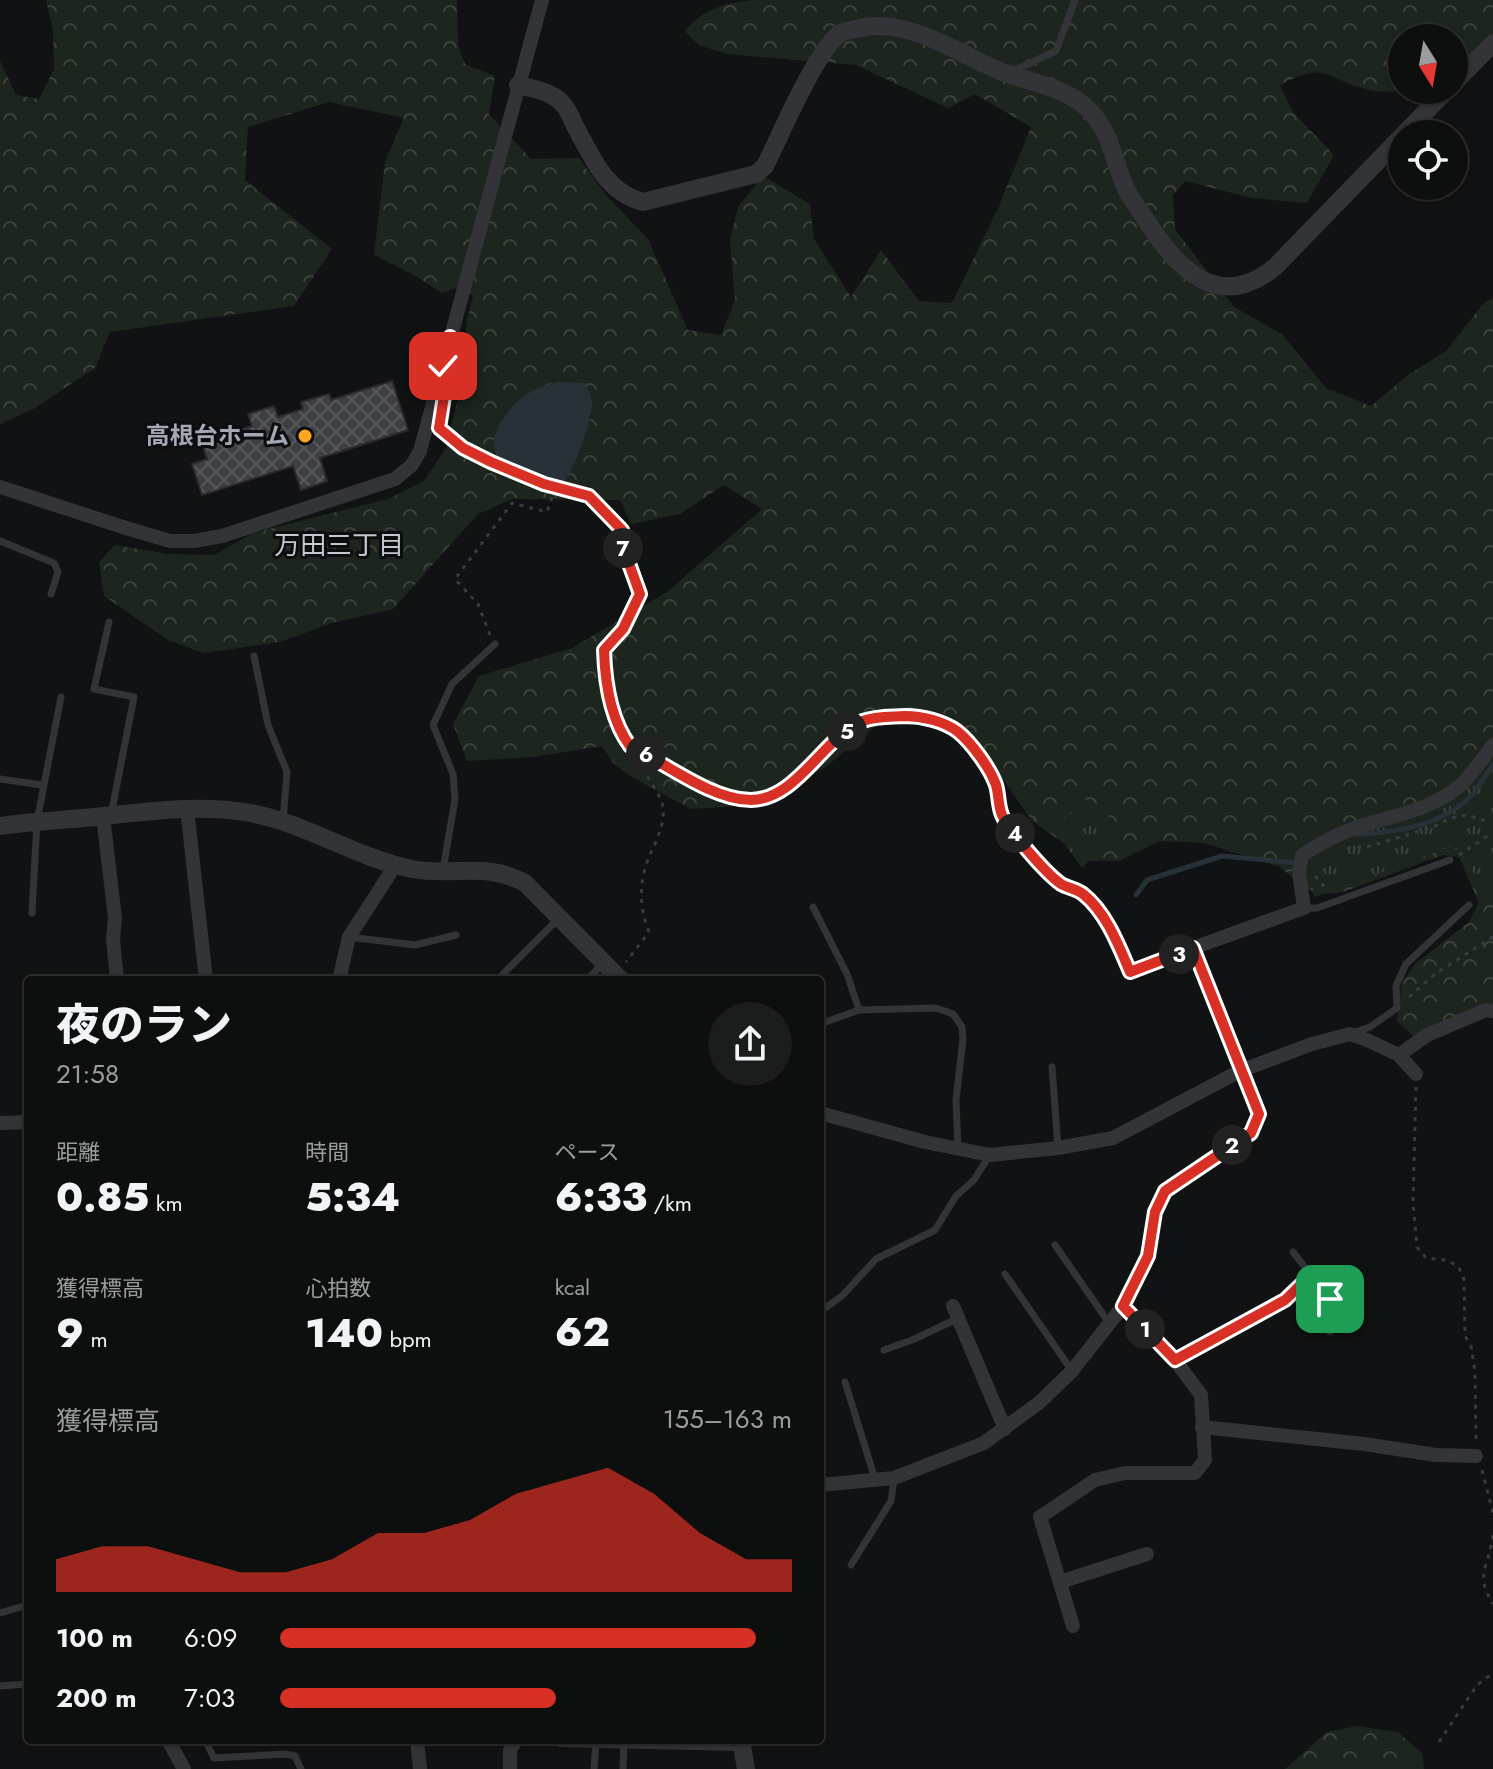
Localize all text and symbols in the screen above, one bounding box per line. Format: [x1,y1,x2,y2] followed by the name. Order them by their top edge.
[1388,24,1468,104] north arrow
[1388,24,1468,200] map controls
[1388,120,1468,200] button: locate
[409,332,477,400] pin
[421,344,465,388] icon: check
[146,418,289,453] place label: 高根台ホーム
[296,427,314,445] marker: 高根台ホーム
[274,526,404,564] district label: 万田三丁目
[603,528,643,568] pin: 7
[616,532,630,564] text: 7
[827,711,867,751] pin: 5
[840,715,854,747] text: 5
[626,734,666,774] pin: 6
[639,738,653,770] text: 6
[995,813,1035,853] pin: 4
[1007,817,1023,849] text: 4
[1159,934,1199,974] pin: 3
[1172,938,1186,970] text: 3
[56,993,232,1057] text: 夜のラン
[708,1002,792,1086] button: share
[56,1055,119,1093] text: 21:58
[1212,1125,1252,1165] pin: 2
[1225,1129,1239,1161] text: 2
[56,1136,100,1168] text: 距離
[305,1136,349,1168] text: 時間
[555,1136,620,1168] text: ペース
[56,1168,149,1226] text: 0.85
[305,1168,400,1226] text: 5:34
[555,1168,647,1226] text: 6:33
[149,1187,183,1219] text: km
[647,1187,692,1219] text: /km
[1296,1265,1364,1333] pin
[555,1271,590,1303] text: kcal
[56,1272,144,1304] text: 獲得標高
[305,1272,371,1304] text: 心拍数
[1308,1277,1352,1321] icon: arrive
[555,1303,610,1361] text: 62
[56,1304,84,1362] text: 9
[305,1304,383,1362] text: 140
[1125,1309,1165,1349] pin: 1
[1139,1313,1151,1345] text: 1
[84,1323,108,1355] text: m
[383,1323,432,1355] text: bpm
[663,1400,792,1438] text: 155–163 m
[56,1402,160,1440] text: 獲得標高
[56,1619,133,1657] text: 100 m
[184,1619,237,1657] text: 6:09
[56,1679,137,1717] text: 200 m
[184,1679,235,1717] text: 7:03

